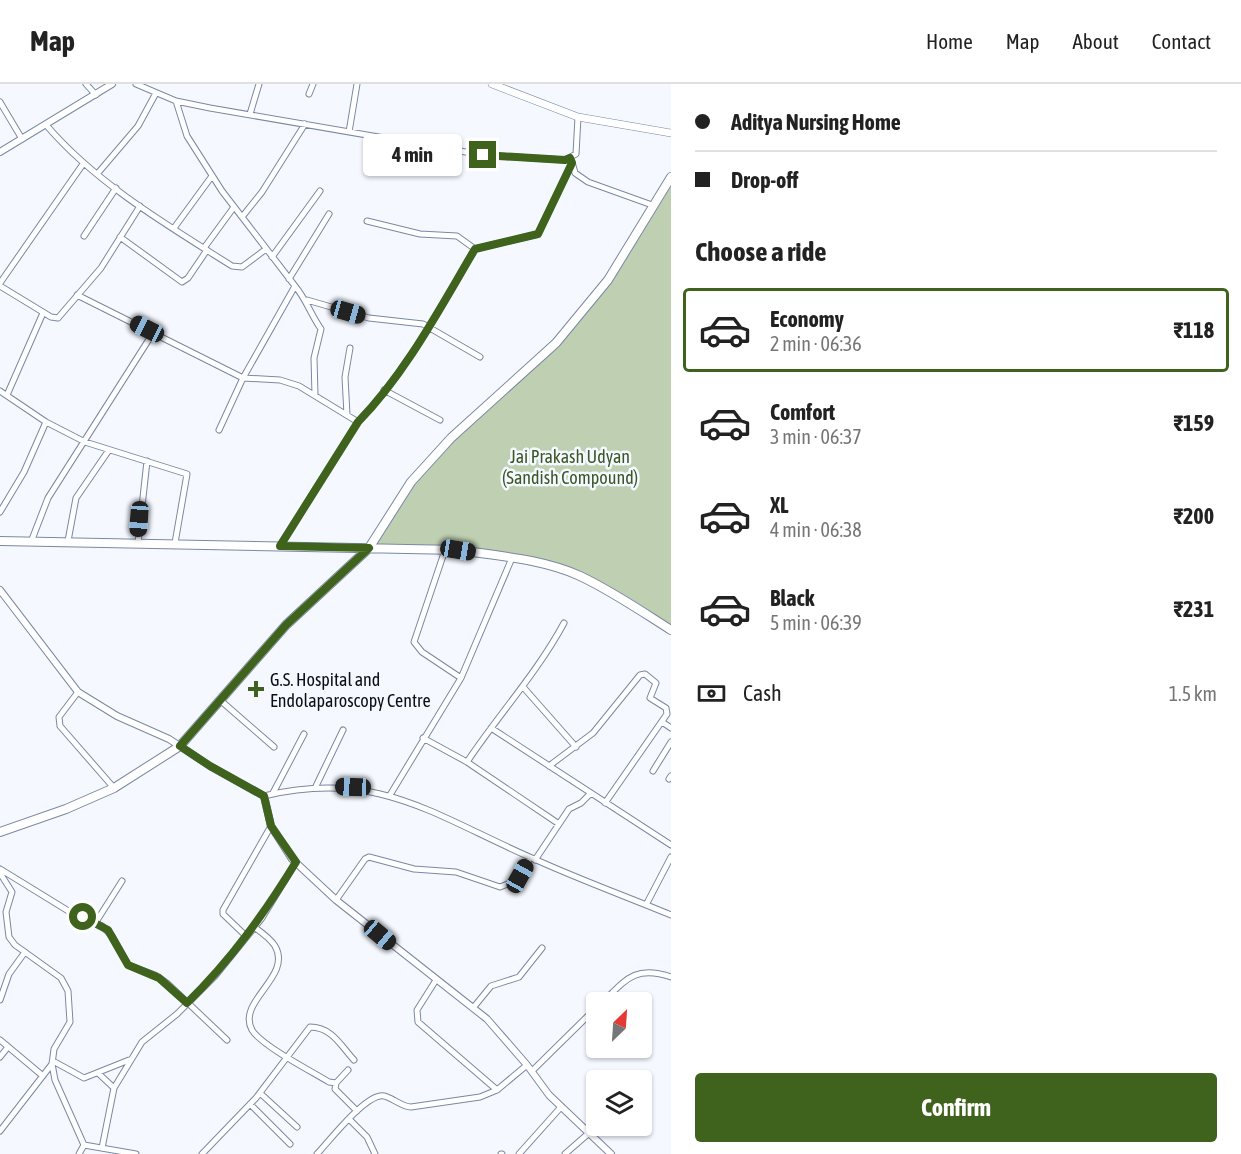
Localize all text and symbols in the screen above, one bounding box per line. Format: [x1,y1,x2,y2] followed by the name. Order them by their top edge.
[30,25,75,57] text: Map
[926,29,973,53] text: Home
[1006,29,1040,53] text: Map
[1073,29,1119,53] text: About
[1152,29,1211,53] text: Contact
[731,109,901,135] text: Aditya Nursing Home
[363,134,462,176] callout: 4 min
[469,141,496,168] route end
[392,143,433,166] text: 4 min
[731,167,798,193] text: Drop-off
[695,236,827,267] text: Choose a ride
[328,298,368,326] car
[698,303,752,357] icon: car
[770,306,844,332] text: Economy
[127,313,167,345] car
[1174,317,1214,343] text: ₹118
[770,332,862,355] text: 2 min · 06:36
[698,396,752,450] icon: car
[770,399,835,425] text: Comfort
[1174,410,1214,436] text: ₹159
[770,425,862,448] text: 3 min · 06:37
[502,446,638,488] park label: Jai Prakash Udyan (Sandish Compound)
[698,489,752,543] icon: car
[770,492,788,518] text: XL
[129,500,149,538] car
[1174,503,1214,529] text: ₹200
[770,518,862,541] text: 4 min · 06:38
[439,538,477,562] car
[698,582,752,636] icon: car
[770,585,814,611] text: Black
[1174,596,1214,622] text: ₹231
[770,611,862,634] text: 5 min · 06:39
[270,669,431,711] place label: G.S. Hospital and Endolaparoscopy Centre
[695,677,728,710] icon: cash
[247,680,265,698] marker: G.S. Hospital and Endolaparoscopy Centre
[743,680,782,706] text: Cash
[1169,682,1217,705] text: 1.5 km
[335,777,371,797] car
[503,856,537,896] car
[69,903,96,930] route start
[360,917,400,953] car
[586,992,652,1058] north arrow
[586,992,652,1136] map controls
[586,1070,652,1136] button: layers
[695,1073,1217,1142] button: Confirm

